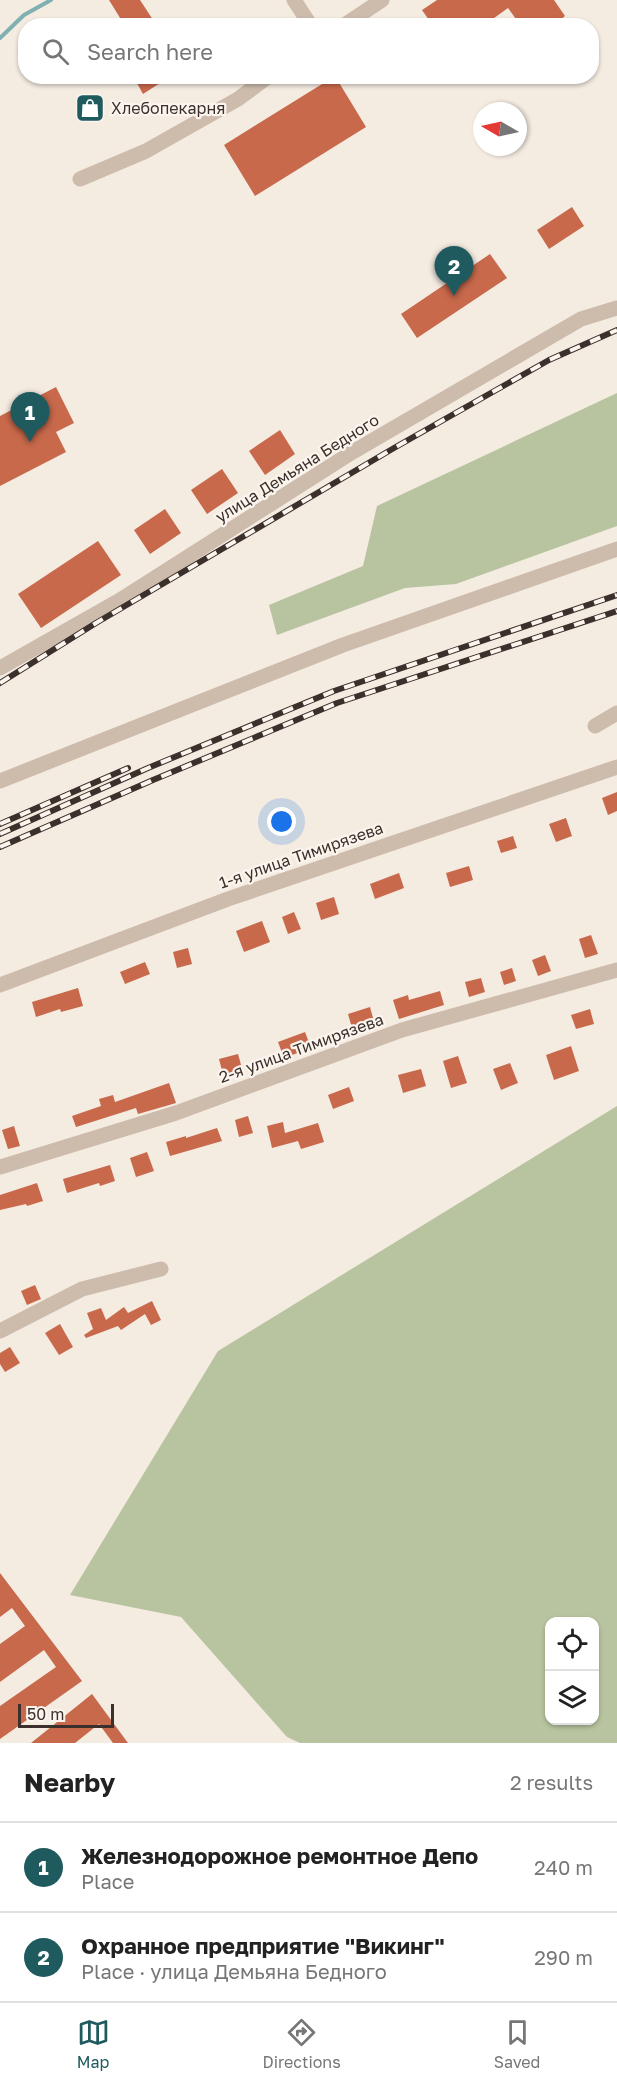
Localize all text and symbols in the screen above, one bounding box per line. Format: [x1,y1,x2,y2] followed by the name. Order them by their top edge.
[18,18,599,84] search box
[39,35,72,68] icon: search
[87,38,213,65] text: Search here
[74,92,106,124] shop icon: Хлебопекарня
[111,98,225,118] place label: Хлебопекарня
[473,102,527,156] north arrow
[434,246,474,296] pin: 2
[10,392,50,442] pin: 1
[212,409,382,527] street label: улица Демьяна Бедного
[267,807,296,836] your location
[216,818,386,892] street label: 1-я улица Тимирязева
[216,1009,386,1087] street label: 2-я улица Тимирязева
[545,1617,599,1725] map controls
[545,1617,599,1671] button: locate
[545,1671,599,1725] button: layers
[18,1701,114,1728] scale bar
[27,1704,64,1724] text: 50 m
[24,1767,115,1798] text: Nearby
[510,1770,593,1794] text: 2 results
[81,1842,478,1869] text: Железнодорожное ремонтное Депо
[38,1855,49,1879] text: 1
[534,1855,593,1879] text: 240 m
[81,1869,134,1893] text: Place
[81,1932,445,1959] text: Охранное предприятие "Викинг"
[37,1945,50,1969] text: 2
[534,1945,593,1969] text: 290 m
[81,1959,387,1983] text: Place · улица Демьяна Бедного
[77,2016,110,2072] tab: Map
[263,2016,341,2072] tab: Directions
[494,2016,540,2072] tab: Saved

